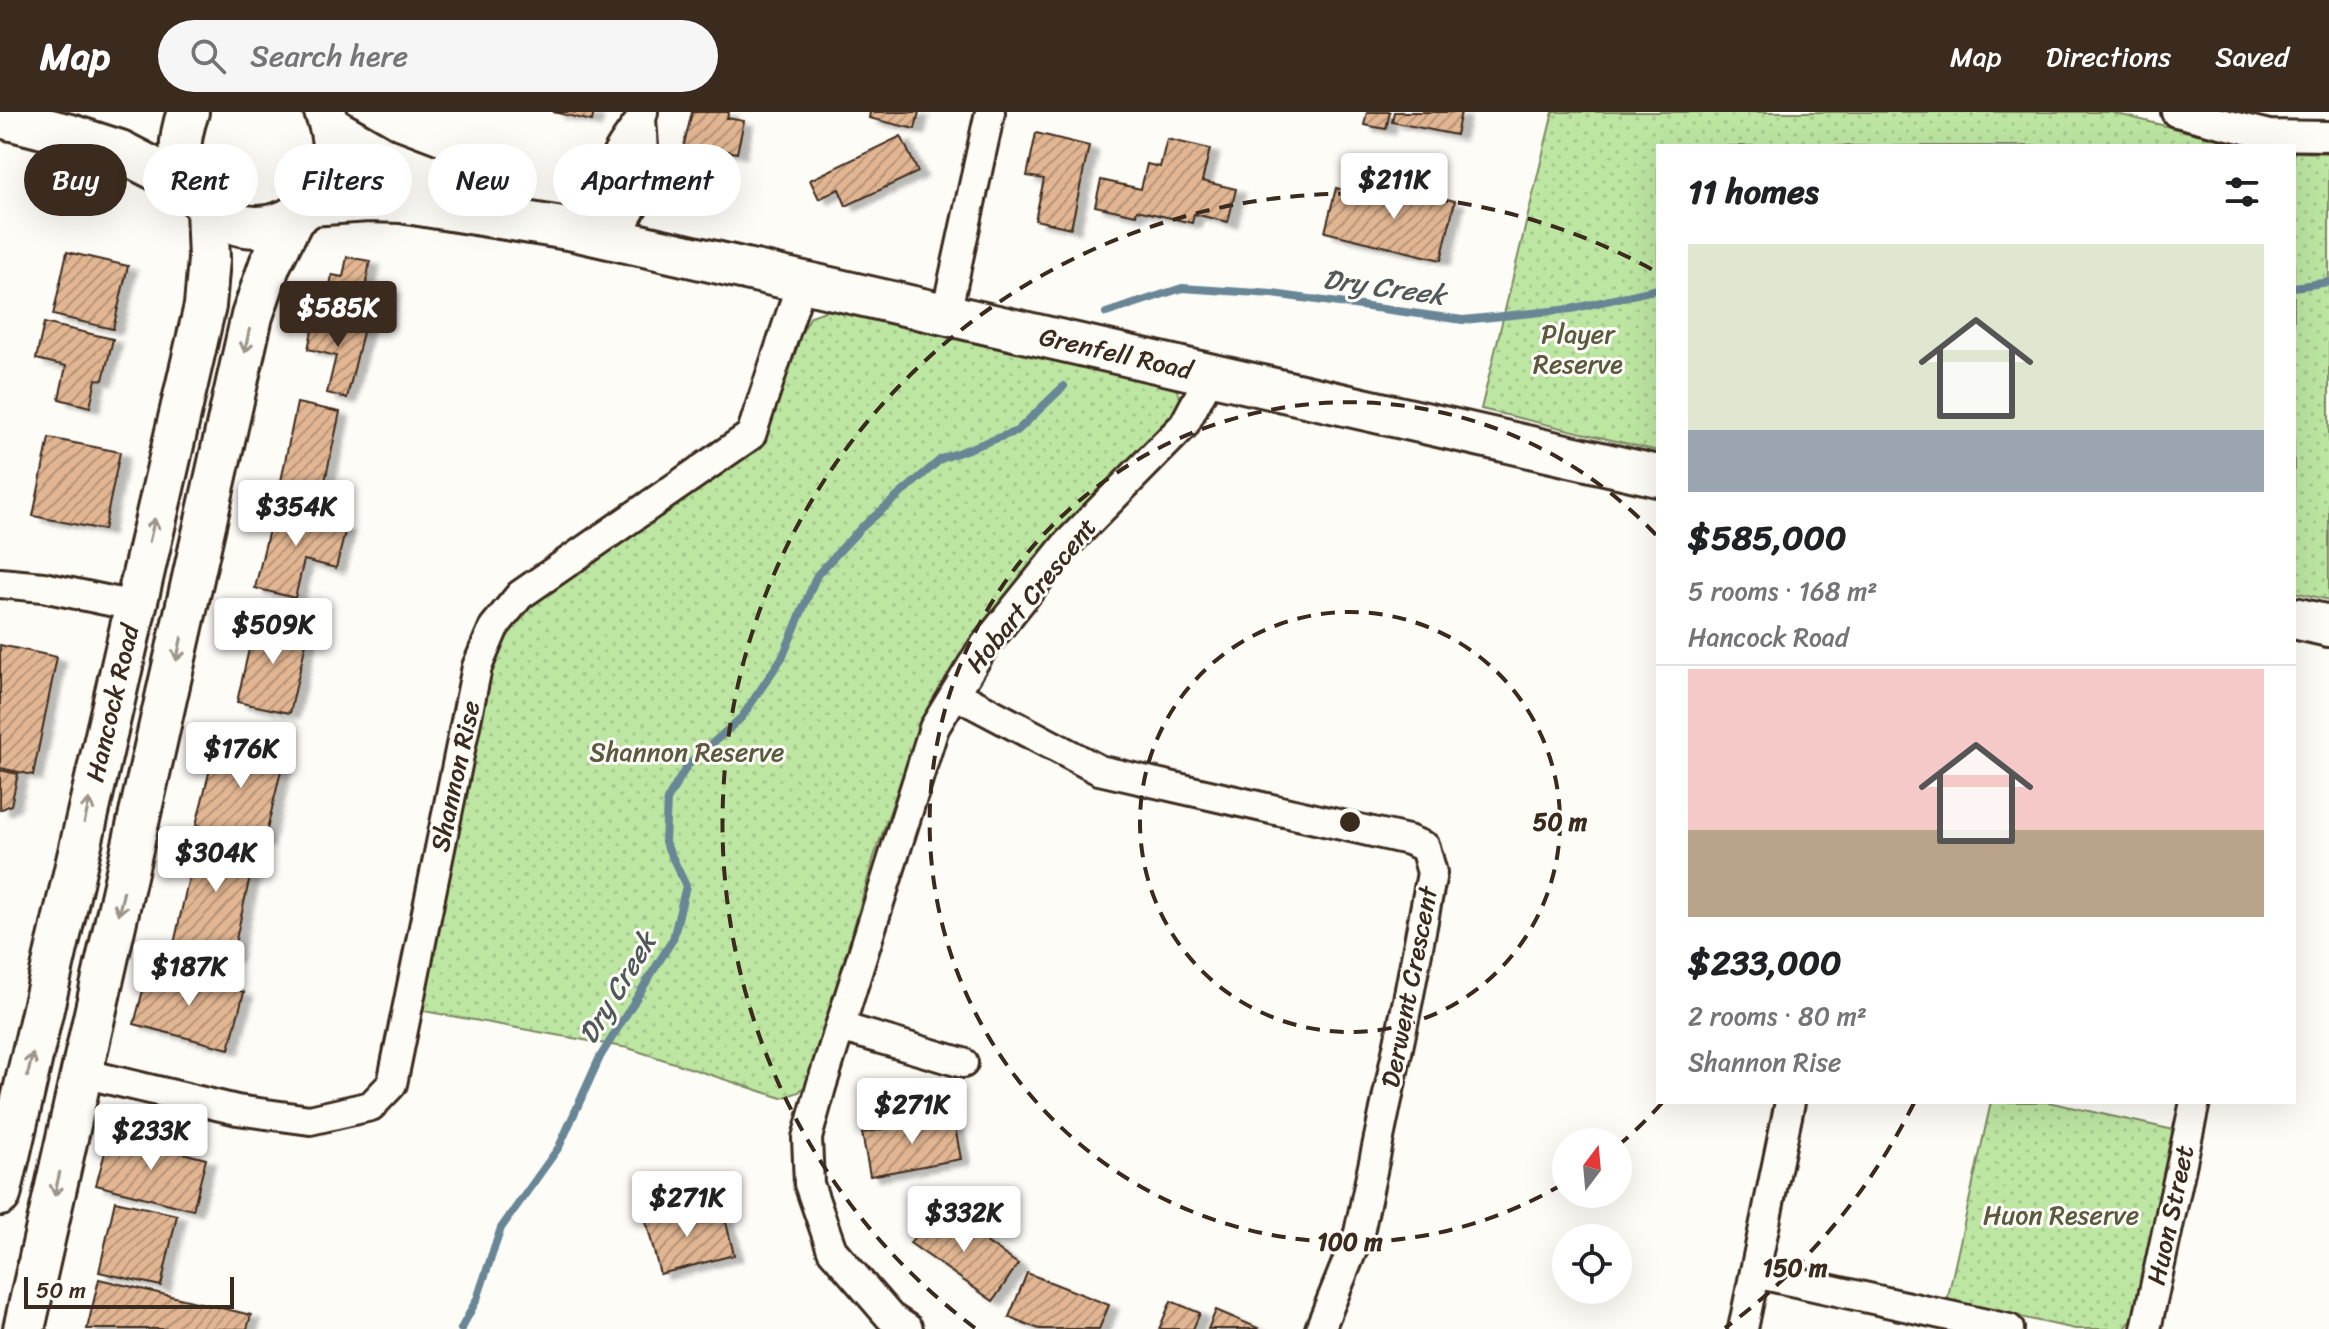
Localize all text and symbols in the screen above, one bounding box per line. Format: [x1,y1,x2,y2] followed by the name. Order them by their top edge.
[158,20,718,92] search box
[40,23,110,90] text: Map
[250,29,408,83] text: Search here
[1950,32,2002,81] text: Map
[2046,32,2171,81] text: Directions
[2215,32,2289,81] text: Saved
[186,34,230,78] icon: search
[24,144,127,216] chip: Buy
[143,144,258,216] chip: Rent
[274,144,412,216] chip: Filters
[428,144,537,216] chip: New
[553,144,741,216] chip: Apartment
[1338,153,1450,221] pin: $211K
[1359,156,1429,202] text: $211K
[1688,162,1819,222] text: 11 homes
[2220,170,2264,214] icon: filters
[1320,254,1451,320] water label: Dry Creek
[282,281,394,349] pin: $585K
[298,284,378,330] text: $585K
[1904,296,2048,440] icon: home
[1533,311,1623,387] park label: Player Reserve
[1035,313,1199,393] street label: Grenfell Road
[239,328,254,353] one-way arrow
[240,480,352,548] pin: $354K
[256,483,336,529] text: $354K
[953,507,1109,683] street label: Hobart Crescent
[1688,508,1847,568] text: $585,000
[146,517,161,543] one-way arrow
[1688,568,1877,614] text: 5 rooms · 168 m²
[217,598,329,666] pin: $509K
[232,601,314,647] text: $509K
[1688,614,1849,660] text: Hancock Road
[72,617,153,786] street label: Hancock Road
[171,636,186,662] one-way arrow
[417,696,493,856] street label: Shannon Rise
[1904,721,2048,865] icon: home
[185,722,297,790] pin: $176K
[204,725,278,771] text: $176K
[590,729,784,775] park label: Shannon Reserve
[81,799,96,824] one-way arrow
[1533,801,1588,843] text: 50 m
[1336,808,1364,836] centre of rings
[160,826,272,894] pin: $304K
[176,829,256,875] text: $304K
[1367,881,1451,1092] street label: Derwent Crescent
[113,890,128,915] one-way arrow
[564,920,671,1053] water label: Dry Creek
[1688,933,1841,993] text: $233,000
[133,940,245,1008] pin: $187K
[152,943,226,989] text: $187K
[1688,993,1867,1039] text: 2 rooms · 80 m²
[1688,1039,1841,1085] text: Shannon Rise
[23,1052,38,1078] one-way arrow
[856,1078,968,1146] pin: $271K
[875,1081,949,1127] text: $271K
[95,1104,207,1172] pin: $233K
[113,1107,189,1153] text: $233K
[1552,1128,1632,1208] north arrow
[1552,1128,1632,1304] map controls
[2133,1141,2207,1289] street label: Huon Street
[49,1170,64,1196] one-way arrow
[631,1171,743,1239] pin: $271K
[650,1174,724,1220] text: $271K
[908,1186,1020,1254] pin: $332K
[926,1189,1002,1235] text: $332K
[1983,1192,2139,1238] park label: Huon Reserve
[1317,1221,1383,1263] text: 100 m
[1552,1224,1632,1304] button: locate
[1763,1247,1828,1289] text: 150 m
[36,1271,86,1310] text: 50 m
[24,1273,234,1309] scale bar

